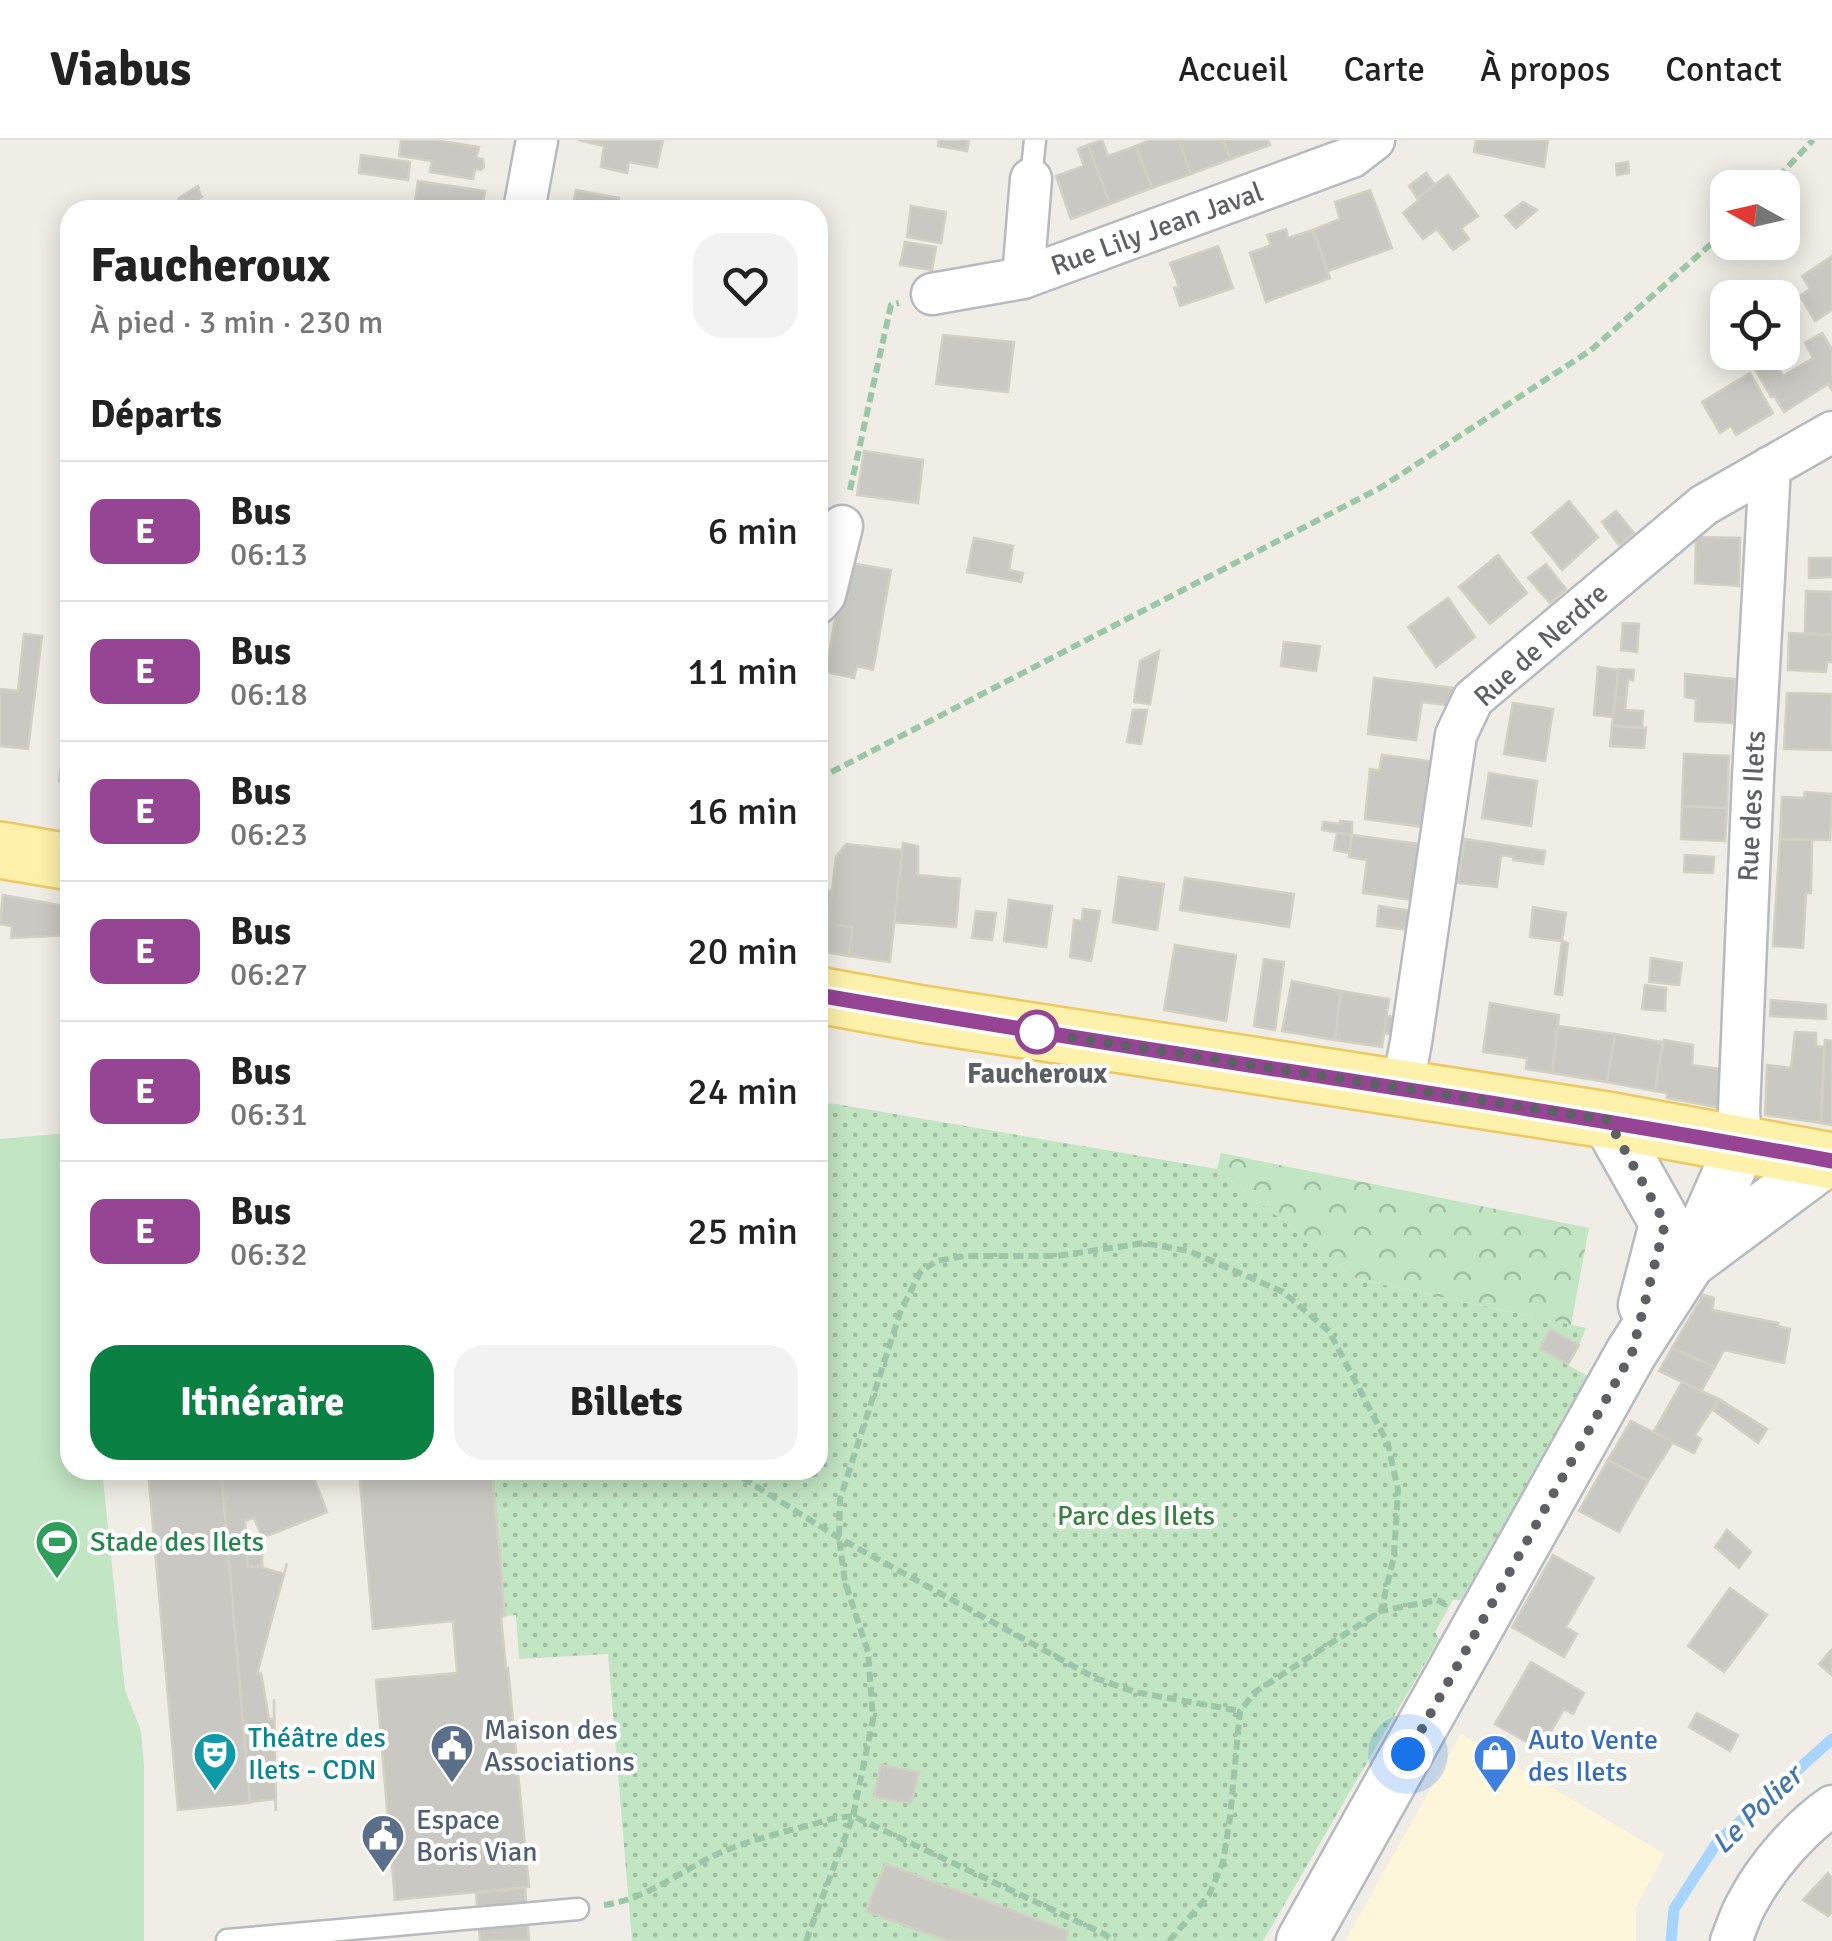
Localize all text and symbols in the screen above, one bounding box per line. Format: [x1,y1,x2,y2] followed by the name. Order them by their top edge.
[50,40,191,99] text: Viabus
[1178,48,1288,91] text: Accueil
[1343,48,1425,91] text: Carte
[1480,48,1610,91] text: À propos
[1665,48,1782,91] text: Contact
[1710,170,1800,260] north arrow
[1710,170,1800,370] map controls
[1046,175,1268,283] street label: Rue Lily Jean Javal
[693,233,798,338] button: heart
[90,236,330,295] text: Faucheroux
[1710,280,1800,370] button: locate
[90,303,383,342] text: À pied · 3 min · 230 m
[90,391,222,438] text: Départs
[230,488,291,535] text: Bus
[708,508,798,555] text: 6 min
[135,510,155,553] text: E
[230,535,308,574] text: 06:13
[1467,576,1615,714] street label: Rue de Nerdre
[230,628,291,675] text: Bus
[687,648,798,695] text: 11 min
[135,650,155,693] text: E
[230,675,308,714] text: 06:18
[1731,730,1773,882] street label: Rue des Ilets
[230,768,291,815] text: Bus
[687,788,798,835] text: 16 min
[135,790,155,833] text: E
[230,815,308,854] text: 06:23
[230,908,291,955] text: Bus
[687,928,798,975] text: 20 min
[135,930,155,973] text: E
[230,955,308,994] text: 06:27
[1016,1011,1058,1053] marker: Faucheroux
[230,1048,291,1095] text: Bus
[967,1057,1108,1091] place label: Faucheroux
[687,1068,798,1115] text: 24 min
[135,1070,155,1113] text: E
[230,1095,308,1134] text: 06:31
[230,1188,291,1235] text: Bus
[687,1208,798,1255] text: 25 min
[135,1210,155,1253] text: E
[230,1235,308,1274] text: 06:32
[90,1345,434,1460] button: Itinéraire
[454,1345,798,1460] button: Billets
[1057,1499,1215,1533] park label: Parc des Ilets
[34,1519,80,1580] sports icon: Stade des Ilets
[90,1525,264,1559] place label: Stade des Ilets
[484,1713,635,1779] place label: Maison des Associations
[248,1721,386,1787] place label: Théâtre des Ilets - CDN
[429,1723,475,1784] public building icon: Maison des Associations
[1528,1723,1658,1789] place label: Auto Vente des Ilets
[1383,1729,1433,1779] your location
[192,1731,238,1792] theatre icon: Théâtre des Ilets - CDN
[1472,1733,1518,1794] shop icon: Auto Vente des Ilets
[1704,1755,1813,1862] water label: Le Polier
[416,1803,537,1869] place label: Espace Boris Vian
[360,1813,406,1874] public building icon: Espace Boris Vian

